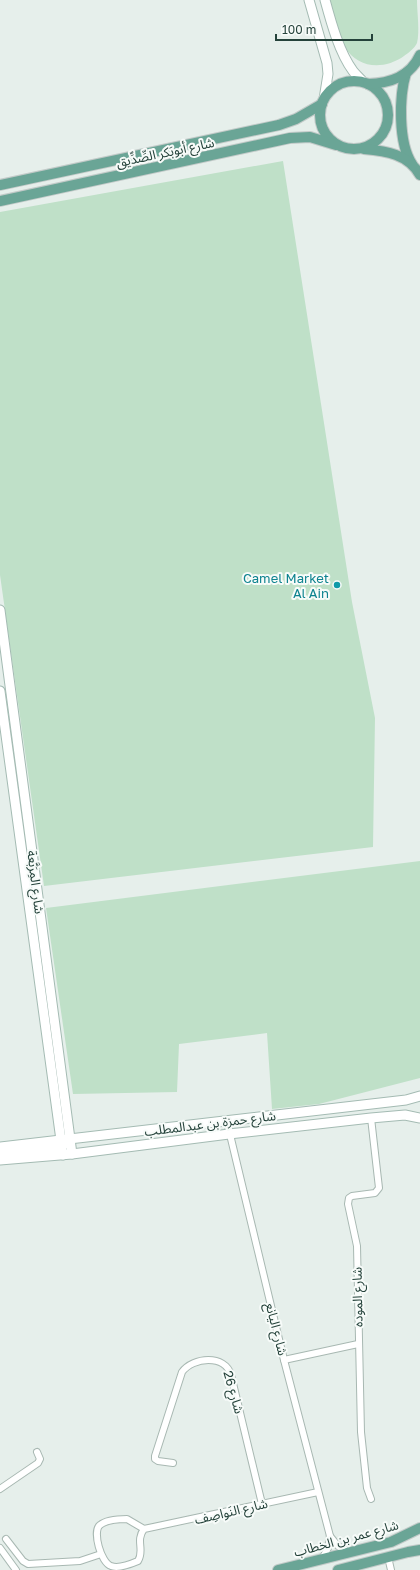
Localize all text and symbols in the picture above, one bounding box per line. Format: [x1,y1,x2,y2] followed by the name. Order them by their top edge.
[276,16,372,42] scale bar
[282,22,316,37] text: 100 m
[114,134,216,173] street label: شارع أبوبَكر الصِّدِّيق
[243,570,329,601] place label: Camel Market Al Ain
[332,580,342,590] marker: Camel Market Al Ain
[21,849,48,915] street label: شارع المِرَبَّعة
[143,1107,277,1142] street label: شارع حمزة بن عبدالمطلب
[348,1267,369,1327] street label: شارع الموده
[260,1301,291,1358] street label: شارع اليانع
[217,1369,248,1416] street label: شارع 26
[193,1495,270,1530] street label: شارع النَواصِف
[292,1516,401,1563] street label: شارع عمر بن الخطاب

